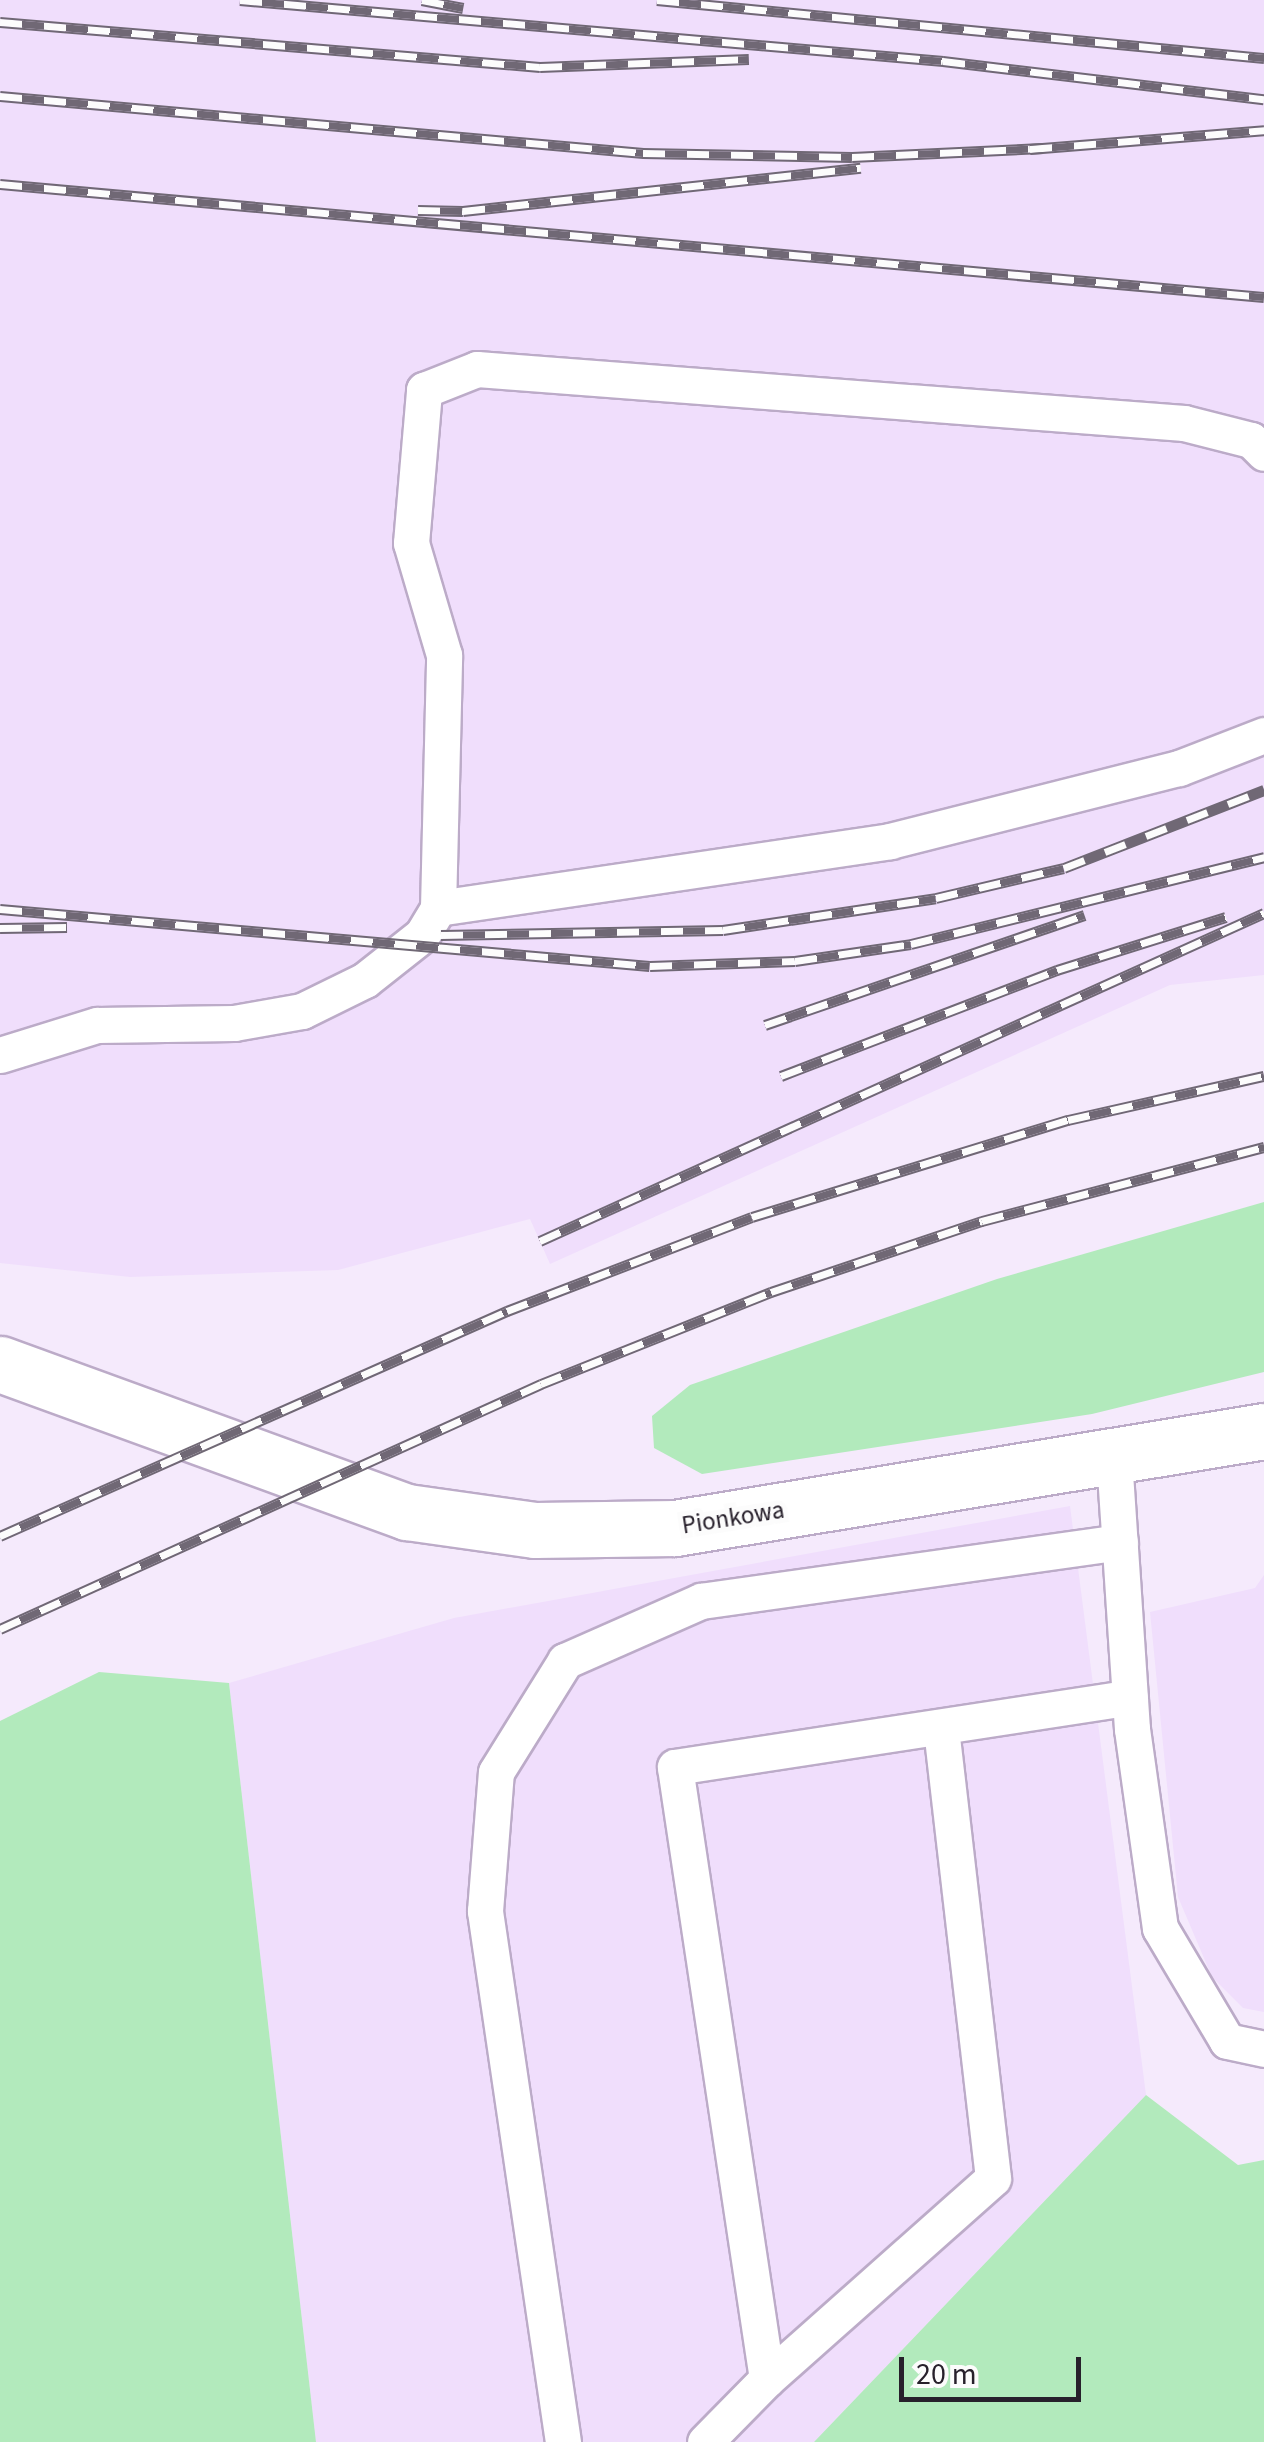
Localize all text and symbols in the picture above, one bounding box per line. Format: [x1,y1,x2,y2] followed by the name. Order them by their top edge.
[680,1495,786,1541] street label: Pionkowa
[904,2337,1086,2399] scale bar
[916,2353,977,2396] text: 20 m

